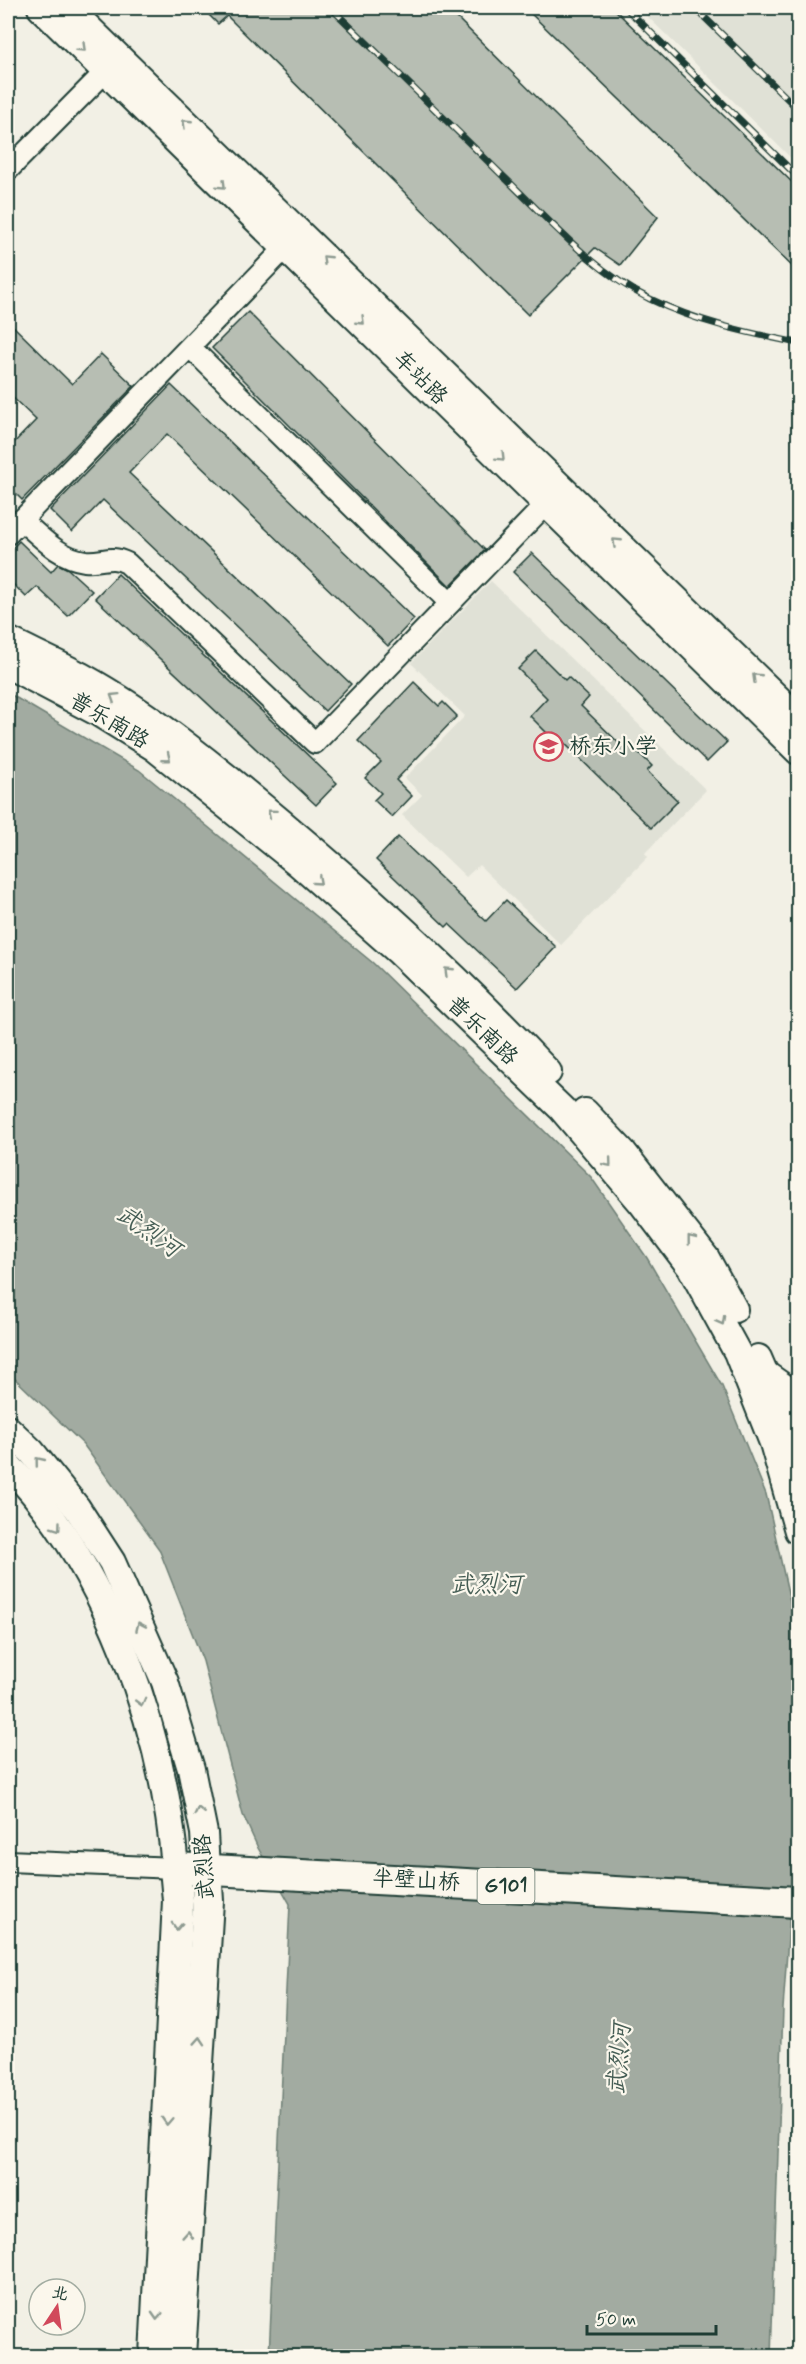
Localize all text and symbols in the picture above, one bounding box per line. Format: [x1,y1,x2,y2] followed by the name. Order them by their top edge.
[75,41,86,52] one-way arrow
[183,119,193,130] one-way arrow
[215,177,226,188] one-way arrow
[322,256,333,267] one-way arrow
[354,313,365,324] one-way arrow
[387,345,453,411] street label: 车站路
[493,450,504,461] one-way arrow
[613,538,624,549] one-way arrow
[753,673,763,684] one-way arrow
[64,686,154,756] street label: 普乐南路
[110,693,121,704] one-way arrow
[532,731,564,763] school or university icon: 桥东小学
[569,733,657,761] place label: 桥东小学
[160,751,171,762] one-way arrow
[267,809,278,820] one-way arrow
[311,874,322,885] one-way arrow
[444,967,455,978] one-way arrow
[441,990,523,1072] street label: 普乐南路
[600,1156,611,1167] one-way arrow
[110,1199,190,1268] water label: 武烈河
[688,1235,699,1246] one-way arrow
[714,1315,725,1326] one-way arrow
[35,1457,46,1468] one-way arrow
[50,1520,61,1531] one-way arrow
[450,1570,526,1601] water label: 武烈河
[135,1622,147,1633] one-way arrow
[134,1696,147,1706] one-way arrow
[193,1807,206,1817] one-way arrow
[189,1833,221,1901] street label: 武烈路
[371,1865,461,1897] street label: 半壁山桥
[478,1868,534,1904] road number: G101
[170,1922,183,1931] one-way arrow
[601,2018,639,2096] water label: 武烈河
[193,2036,206,2045] one-way arrow
[160,2117,173,2126] one-way arrow
[181,2231,194,2240] one-way arrow
[27,2277,87,2337] north arrow
[50,2282,70,2306] text: 北
[587,2298,716,2336] scale bar
[596,2308,636,2332] text: 50 m
[151,2311,164,2320] one-way arrow

